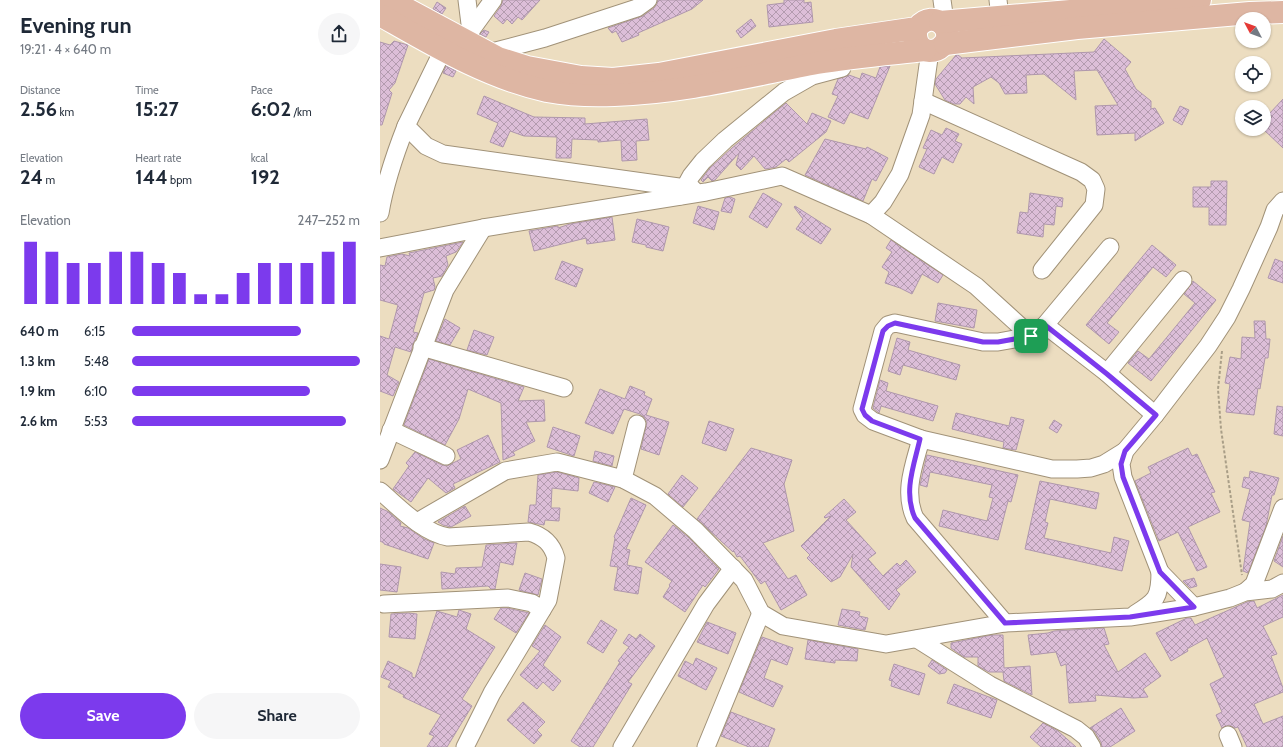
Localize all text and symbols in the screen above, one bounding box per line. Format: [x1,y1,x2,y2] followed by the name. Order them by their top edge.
[20,12,132,39] text: Evening run
[1235,12,1271,48] north arrow
[1235,12,1271,136] map controls
[318,13,360,55] button: share
[20,41,111,57] text: 19:21 · 4 × 640 m
[1235,56,1271,92] button: locate
[20,83,61,97] text: Distance
[135,83,159,97] text: Time
[251,83,273,97] text: Pace
[20,97,57,121] text: 2.56
[135,97,179,121] text: 15:27
[251,97,291,121] text: 6:02
[1235,100,1271,136] button: layers
[57,105,74,119] text: km
[291,105,312,119] text: /km
[20,151,63,165] text: Elevation
[135,151,181,165] text: Heart rate
[251,151,268,165] text: kcal
[20,165,43,189] text: 24
[135,165,168,189] text: 144
[251,165,280,189] text: 192
[43,173,55,187] text: m
[168,173,192,187] text: bpm
[20,212,71,228] text: Elevation
[298,212,360,228] text: 247–252 m
[1014,319,1048,353] pin
[20,323,59,339] text: 640 m
[84,323,105,339] text: 6:15
[1020,325,1042,347] icon: arrive
[20,353,55,369] text: 1.3 km
[84,353,109,369] text: 5:48
[20,383,55,399] text: 1.9 km
[84,383,107,399] text: 6:10
[20,413,58,429] text: 2.6 km
[84,413,108,429] text: 5:53
[20,693,186,739] button: Save
[194,693,360,739] button: Share

